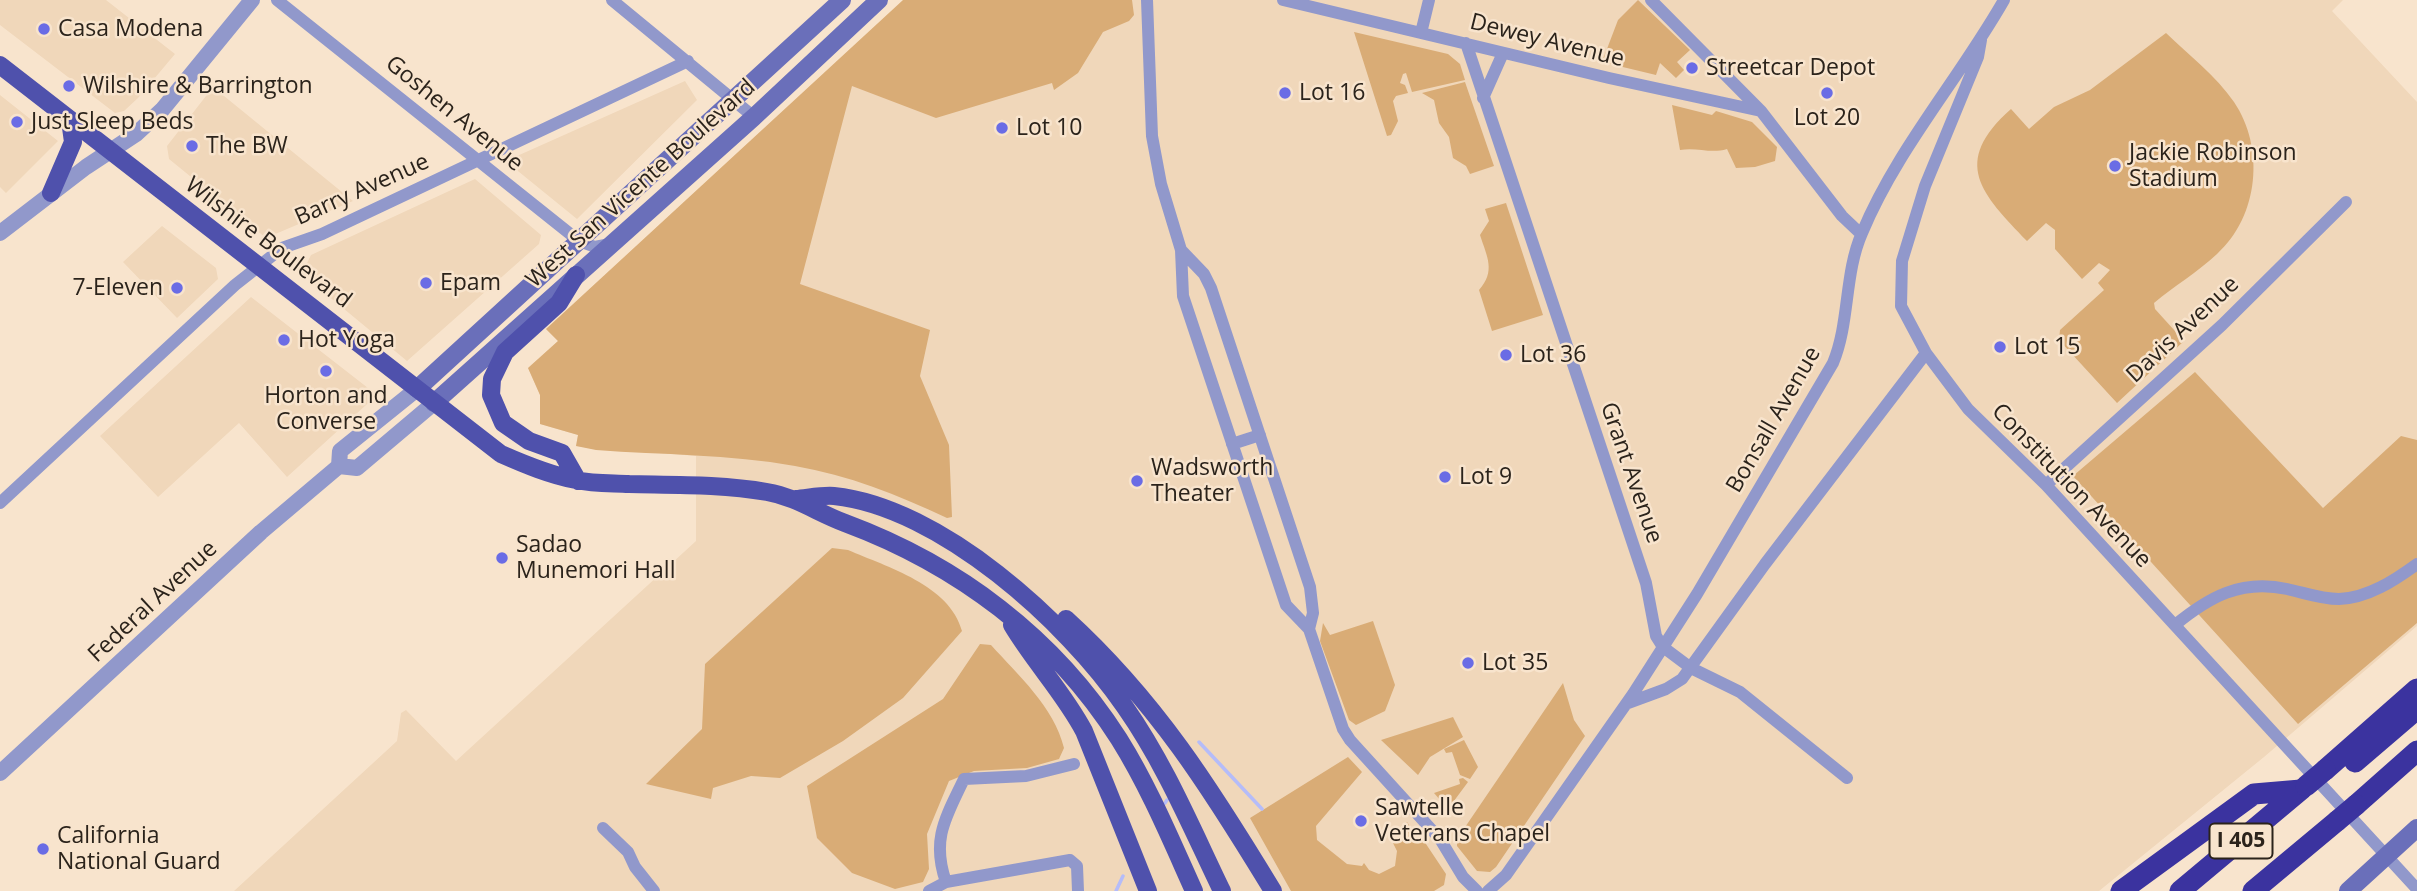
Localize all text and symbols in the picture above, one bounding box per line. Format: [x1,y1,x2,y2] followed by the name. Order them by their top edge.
[1467,9,1627,73] street label: Dewey Avenue
[58,15,203,43] place label: Casa Modena
[36,21,52,37] marker: Casa Modena
[380,50,528,178] street label: Goshen Avenue
[1706,54,1875,82] place label: Streetcar Depot
[1684,60,1700,76] marker: Streetcar Depot
[83,72,313,100] place label: Wilshire & Barrington
[521,74,761,294] street label: West San Vicente Boulevard
[61,78,77,94] marker: Wilshire & Barrington
[1299,79,1365,107] place label: Lot 16
[1277,85,1293,101] marker: Lot 16
[1819,85,1835,101] marker: Lot 20
[1794,104,1860,132] place label: Lot 20
[31,108,194,136] place label: Just Sleep Beds
[9,114,25,130] marker: Just Sleep Beds
[1016,114,1082,142] place label: Lot 10
[994,120,1010,136] marker: Lot 10
[206,132,288,160] place label: The BW
[184,138,200,154] marker: The BW
[2129,139,2297,193] place label: Jackie Robinson Stadium
[291,148,433,232] street label: Barry Avenue
[2107,158,2123,174] marker: Jackie Robinson Stadium
[179,171,357,315] street label: Wilshire Boulevard
[440,269,501,297] place label: Epam
[2121,271,2245,389] street label: Davis Avenue
[72,274,163,302] place label: 7-Eleven
[418,275,434,291] marker: Epam
[169,280,185,296] marker: 7-Eleven
[298,326,395,354] place label: Hot Yoga
[276,332,292,348] marker: Hot Yoga
[2014,333,2080,361] place label: Lot 15
[1992,339,2008,355] marker: Lot 15
[1520,341,1586,369] place label: Lot 36
[1721,342,1827,498] street label: Bonsall Avenue
[1498,347,1514,363] marker: Lot 36
[318,363,334,379] marker: Horton and Converse
[264,382,388,436] place label: Horton and Converse
[1985,398,2157,574] street label: Constitution Avenue
[1594,399,1668,547] street label: Grant Avenue
[1151,454,1273,508] place label: Wadsworth Theater
[1459,463,1512,491] place label: Lot 9
[1437,469,1453,485] marker: Lot 9
[1129,473,1145,489] marker: Wadsworth Theater
[516,531,675,585] place label: Sadao Munemori Hall
[83,535,223,669] street label: Federal Avenue
[494,550,510,566] marker: Sadao Munemori Hall
[1482,649,1548,677] place label: Lot 35
[1460,655,1476,671] marker: Lot 35
[1375,794,1550,848] place label: Sawtelle Veterans Chapel
[1353,813,1369,829] marker: Sawtelle Veterans Chapel
[57,822,221,876] place label: California National Guard
[2210,824,2272,858] road number: I 405
[35,841,51,857] marker: California National Guard

